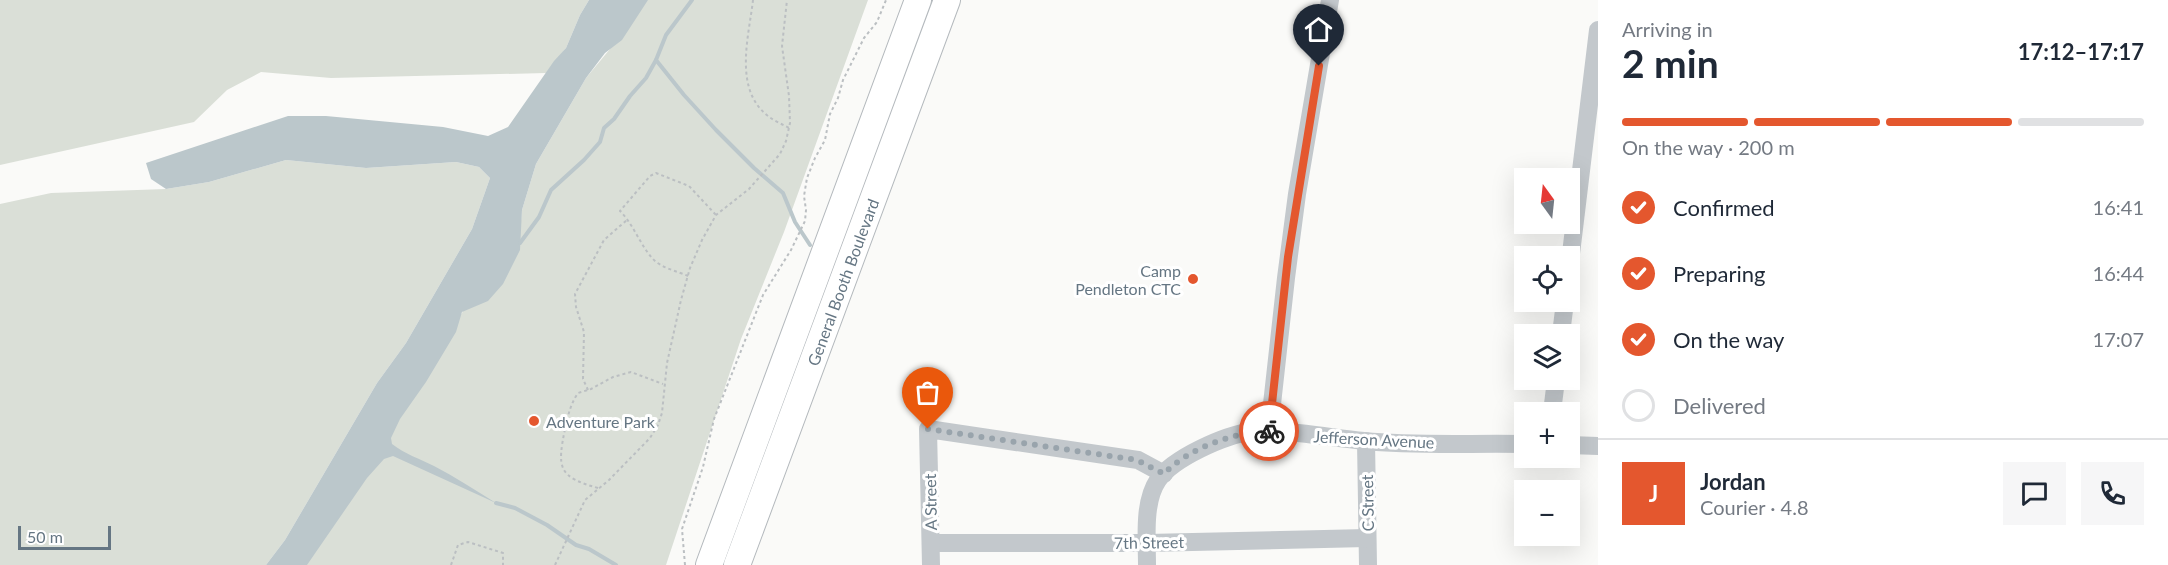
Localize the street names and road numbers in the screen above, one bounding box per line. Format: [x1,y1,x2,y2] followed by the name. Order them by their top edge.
[803,196,882,368] street label: General Booth Boulevard
[1313,426,1435,452] street label: Jefferson Avenue
[920,473,940,530] street label: A Street
[1357,474,1377,532] street label: C Street
[1114,532,1185,552] street label: 7th Street

